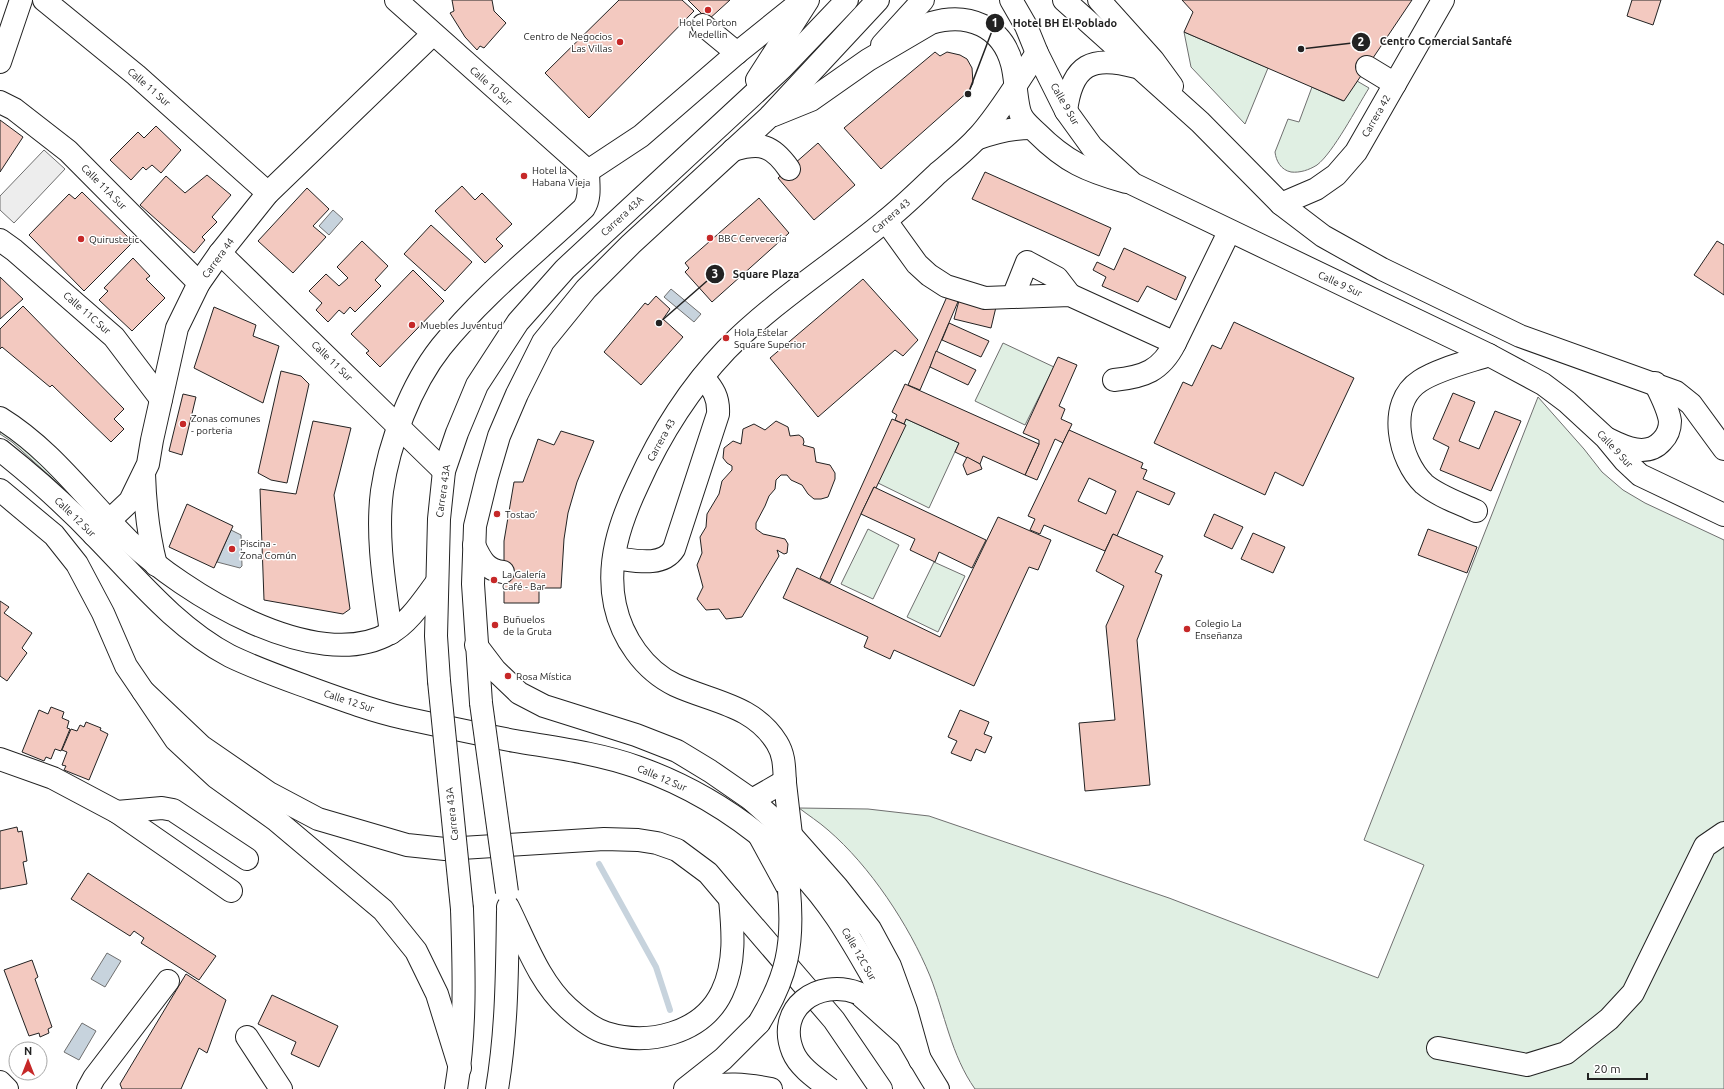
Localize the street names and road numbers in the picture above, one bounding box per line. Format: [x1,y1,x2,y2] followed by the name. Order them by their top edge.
[468,64,514,108] street label: Calle 10 Sur
[126,66,173,109] street label: Calle 11 Sur
[1048,81,1082,127] street label: Calle 9 Sur
[1360,93,1392,139] street label: Carrera 42
[79,162,129,212] street label: Calle 11A Sur
[599,193,646,238] street label: Carrera 43A
[870,196,912,236] street label: Carrera 43
[200,236,236,280] street label: Carrera 44
[1316,269,1364,299] street label: Calle 9 Sur
[61,290,113,337] street label: Calle 11C Sur
[309,339,355,383] street label: Calle 11 Sur
[645,417,677,463] street label: Carrera 43
[1595,428,1635,470] street label: Calle 9 Sur
[434,463,452,518] street label: Carrera 43A
[52,495,98,539] street label: Calle 12 Sur
[322,688,376,714] street label: Calle 12 Sur
[636,763,689,793] street label: Calle 12 Sur
[444,786,460,841] street label: Carrera 43A
[840,926,879,982] street label: Calle 12C Sur

